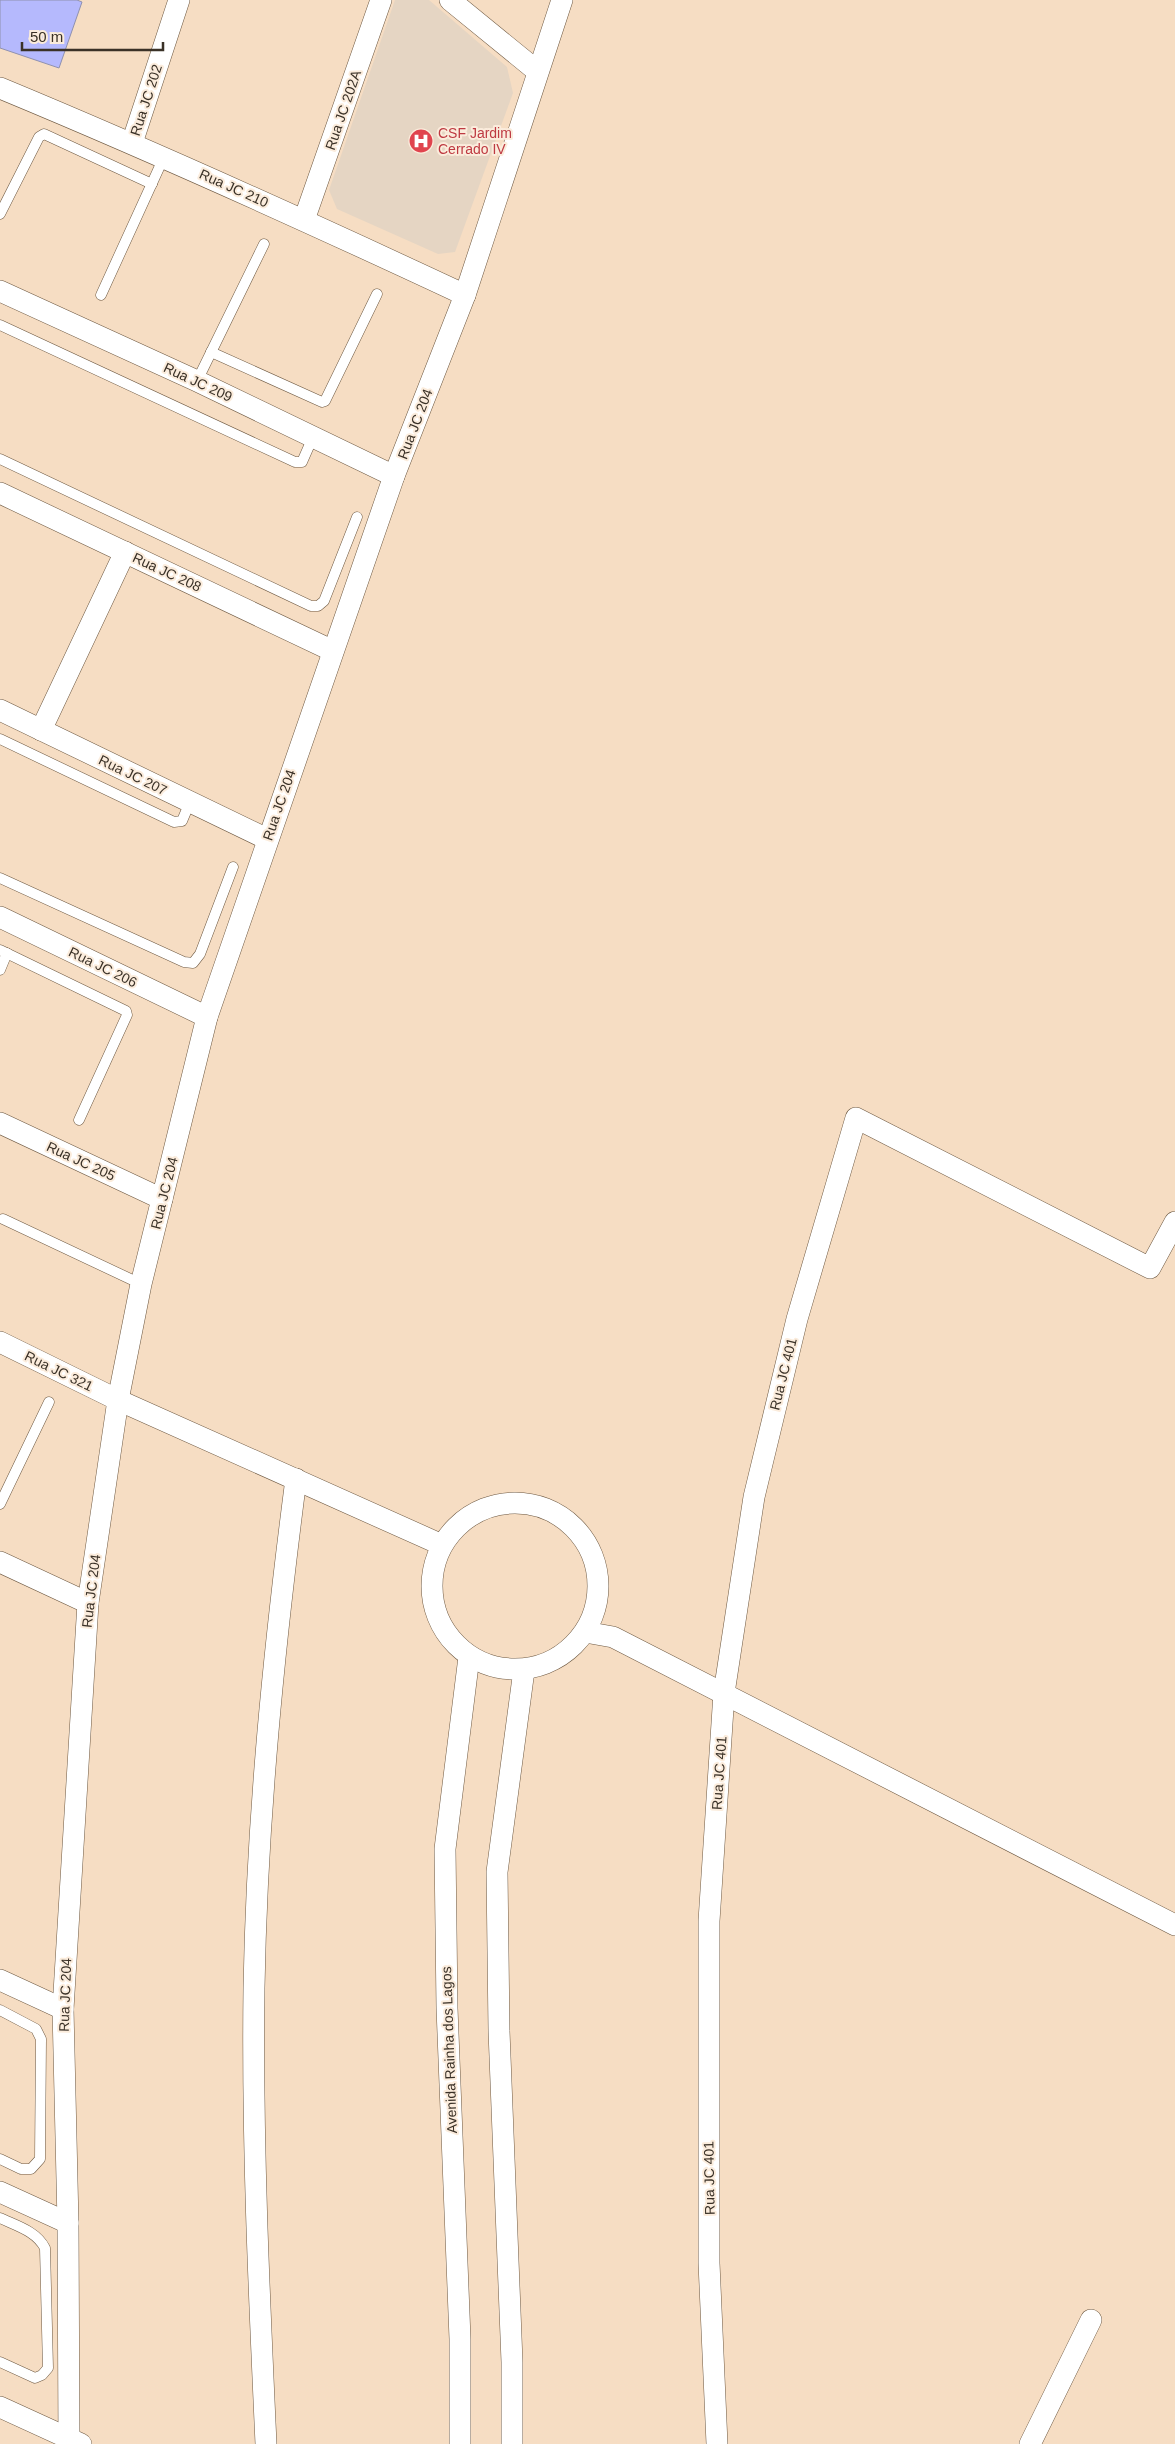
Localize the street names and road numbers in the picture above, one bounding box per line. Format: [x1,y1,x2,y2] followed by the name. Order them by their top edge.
[127,62,165,138] street label: Rua JC 202
[322,67,364,152] street label: Rua JC 202A
[197,166,271,210] street label: Rua JC 210
[161,359,235,405] street label: Rua JC 209
[394,386,436,461] street label: Rua JC 204
[130,549,204,595] street label: Rua JC 208
[96,752,170,798] street label: Rua JC 207
[259,767,299,843] street label: Rua JC 204
[66,944,140,990] street label: Rua JC 206
[44,1138,118,1184] street label: Rua JC 205
[147,1155,181,1231] street label: Rua JC 204
[766,1336,800,1412] street label: Rua JC 401
[22,1348,96,1394] street label: Rua JC 321
[79,1553,103,1629] street label: Rua JC 204
[708,1735,730,1810] street label: Rua JC 401
[56,1958,74,2032] street label: Rua JC 204
[438,1966,460,2134] street label: Avenida Rainha dos Lagos
[700,2141,718,2215] street label: Rua JC 401

